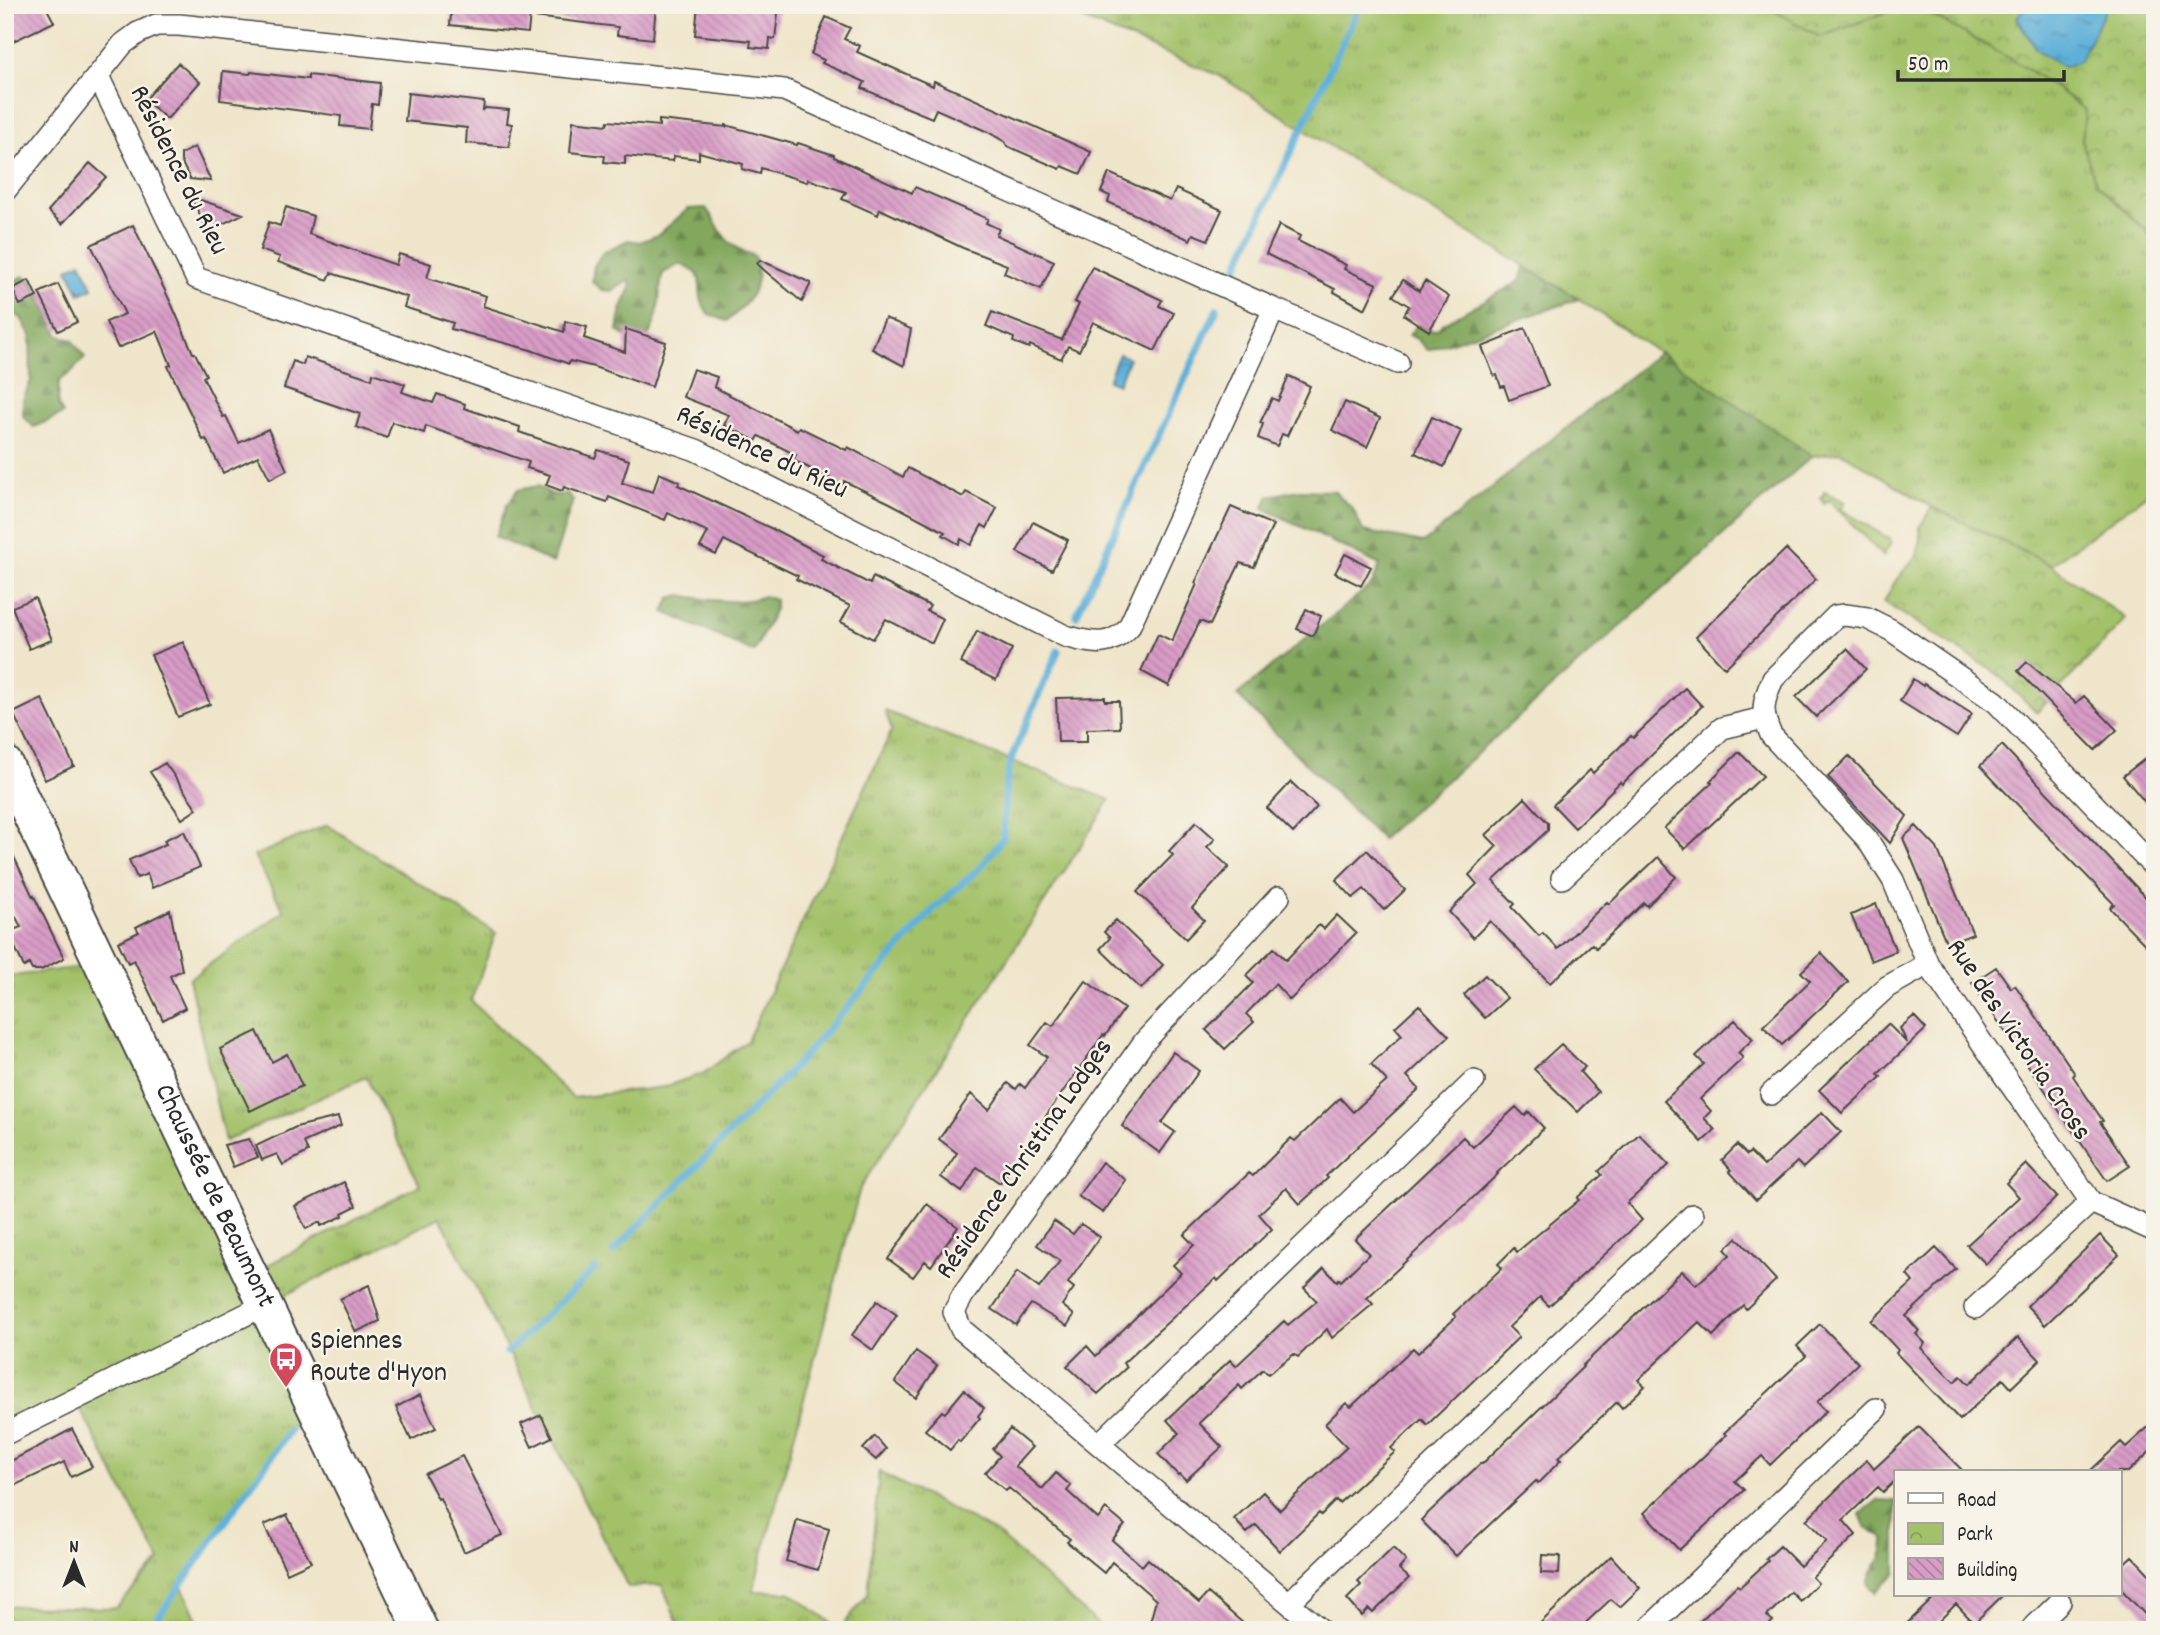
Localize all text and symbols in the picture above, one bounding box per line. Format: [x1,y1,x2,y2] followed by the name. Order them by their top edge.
[1898,38,2064,82] scale bar
[1908,51,1948,81] text: 50 m
[117,79,237,263] street label: Résidence du Rieu
[668,397,854,511] street label: Résidence du Rieu
[1934,932,2100,1150] street label: Rue des Victoria Cross
[928,1031,1124,1289] street label: Résidence Christina Lodges
[142,1078,284,1315] street label: Chaussée de Beaumont
[310,1323,447,1395] place label: Spiennes Route d'Hyon
[267,1340,305,1389] bus stop icon: Spiennes Route d'Hyon
[1894,1470,2122,1596] legend
[1957,1487,1996,1517] text: Road
[1957,1521,1993,1551] text: Park
[38,1526,108,1596] north arrow
[69,1535,79,1562] text: N
[1957,1557,2017,1587] text: Building

